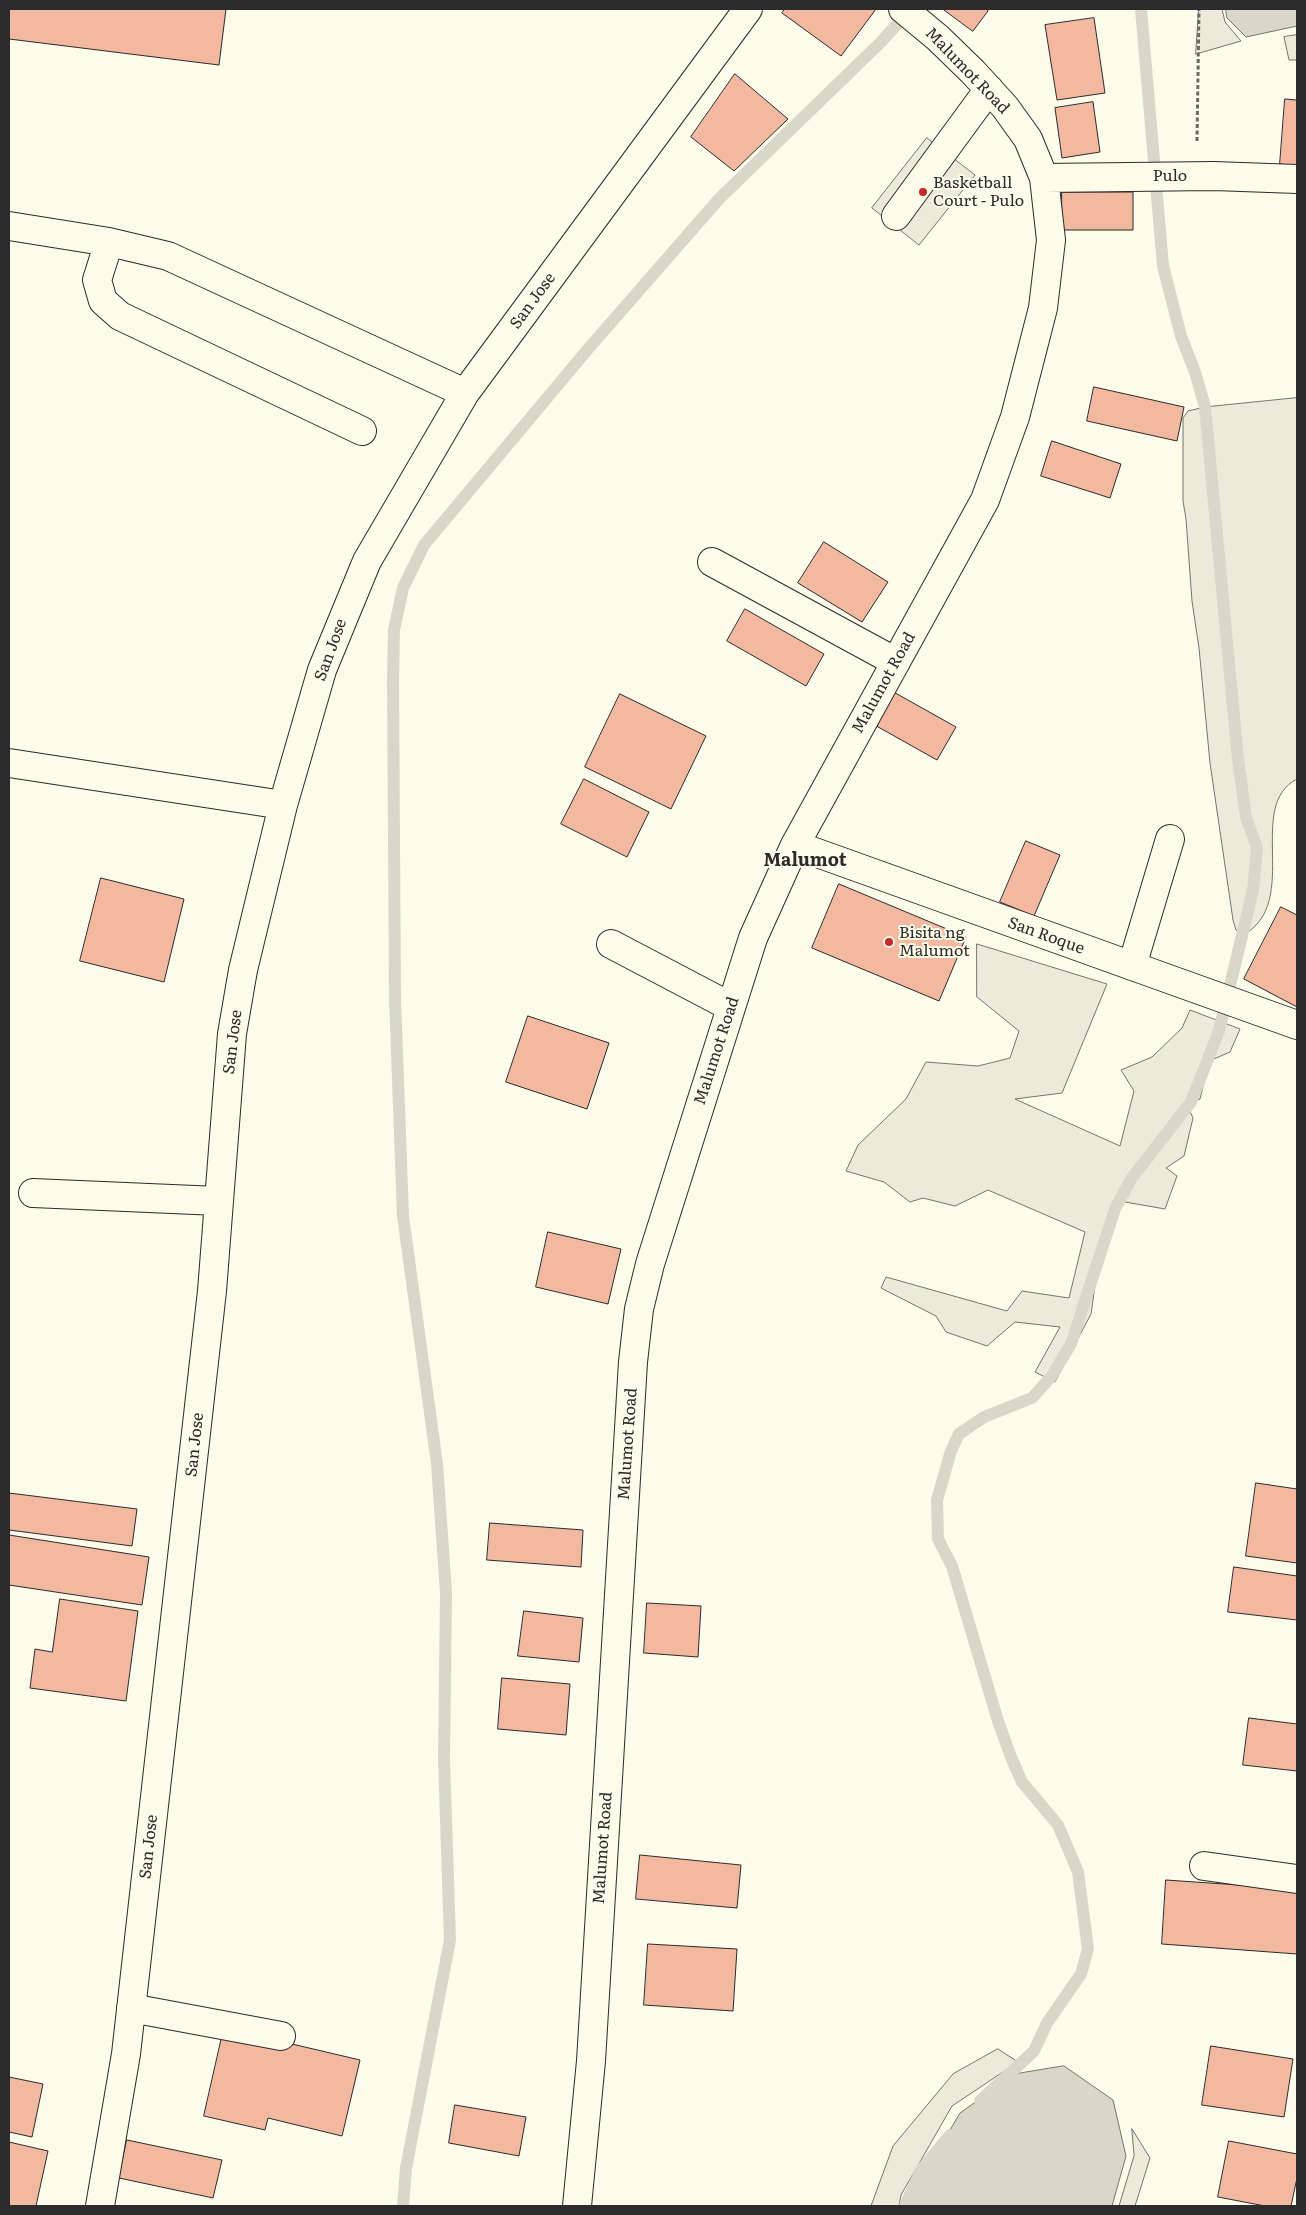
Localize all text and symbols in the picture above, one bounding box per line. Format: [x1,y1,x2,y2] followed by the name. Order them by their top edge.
[921,24,1013,118] street label: Malumot Road
[1153,166,1187,186] street label: Pulo
[933,173,1024,211] place label: Basketball Court - Pulo
[917,186,929,198] marker: Basketball Court - Pulo
[506,269,560,333] street label: San Jose
[311,616,351,684] street label: San Jose
[848,629,920,737] street label: Malumot Road
[763,850,847,872] district label: Malumot
[1005,913,1087,959] street label: San Roque
[899,923,970,961] place label: Bisita ng Malumot
[883,936,895,948] marker: Bisita ng Malumot
[690,994,744,1108] street label: Malumot Road
[220,1009,246,1075] street label: San Jose
[614,1387,642,1501] street label: Malumot Road
[182,1412,208,1478] street label: San Jose
[589,1791,617,1905] street label: Malumot Road
[136,1814,162,1880] street label: San Jose

